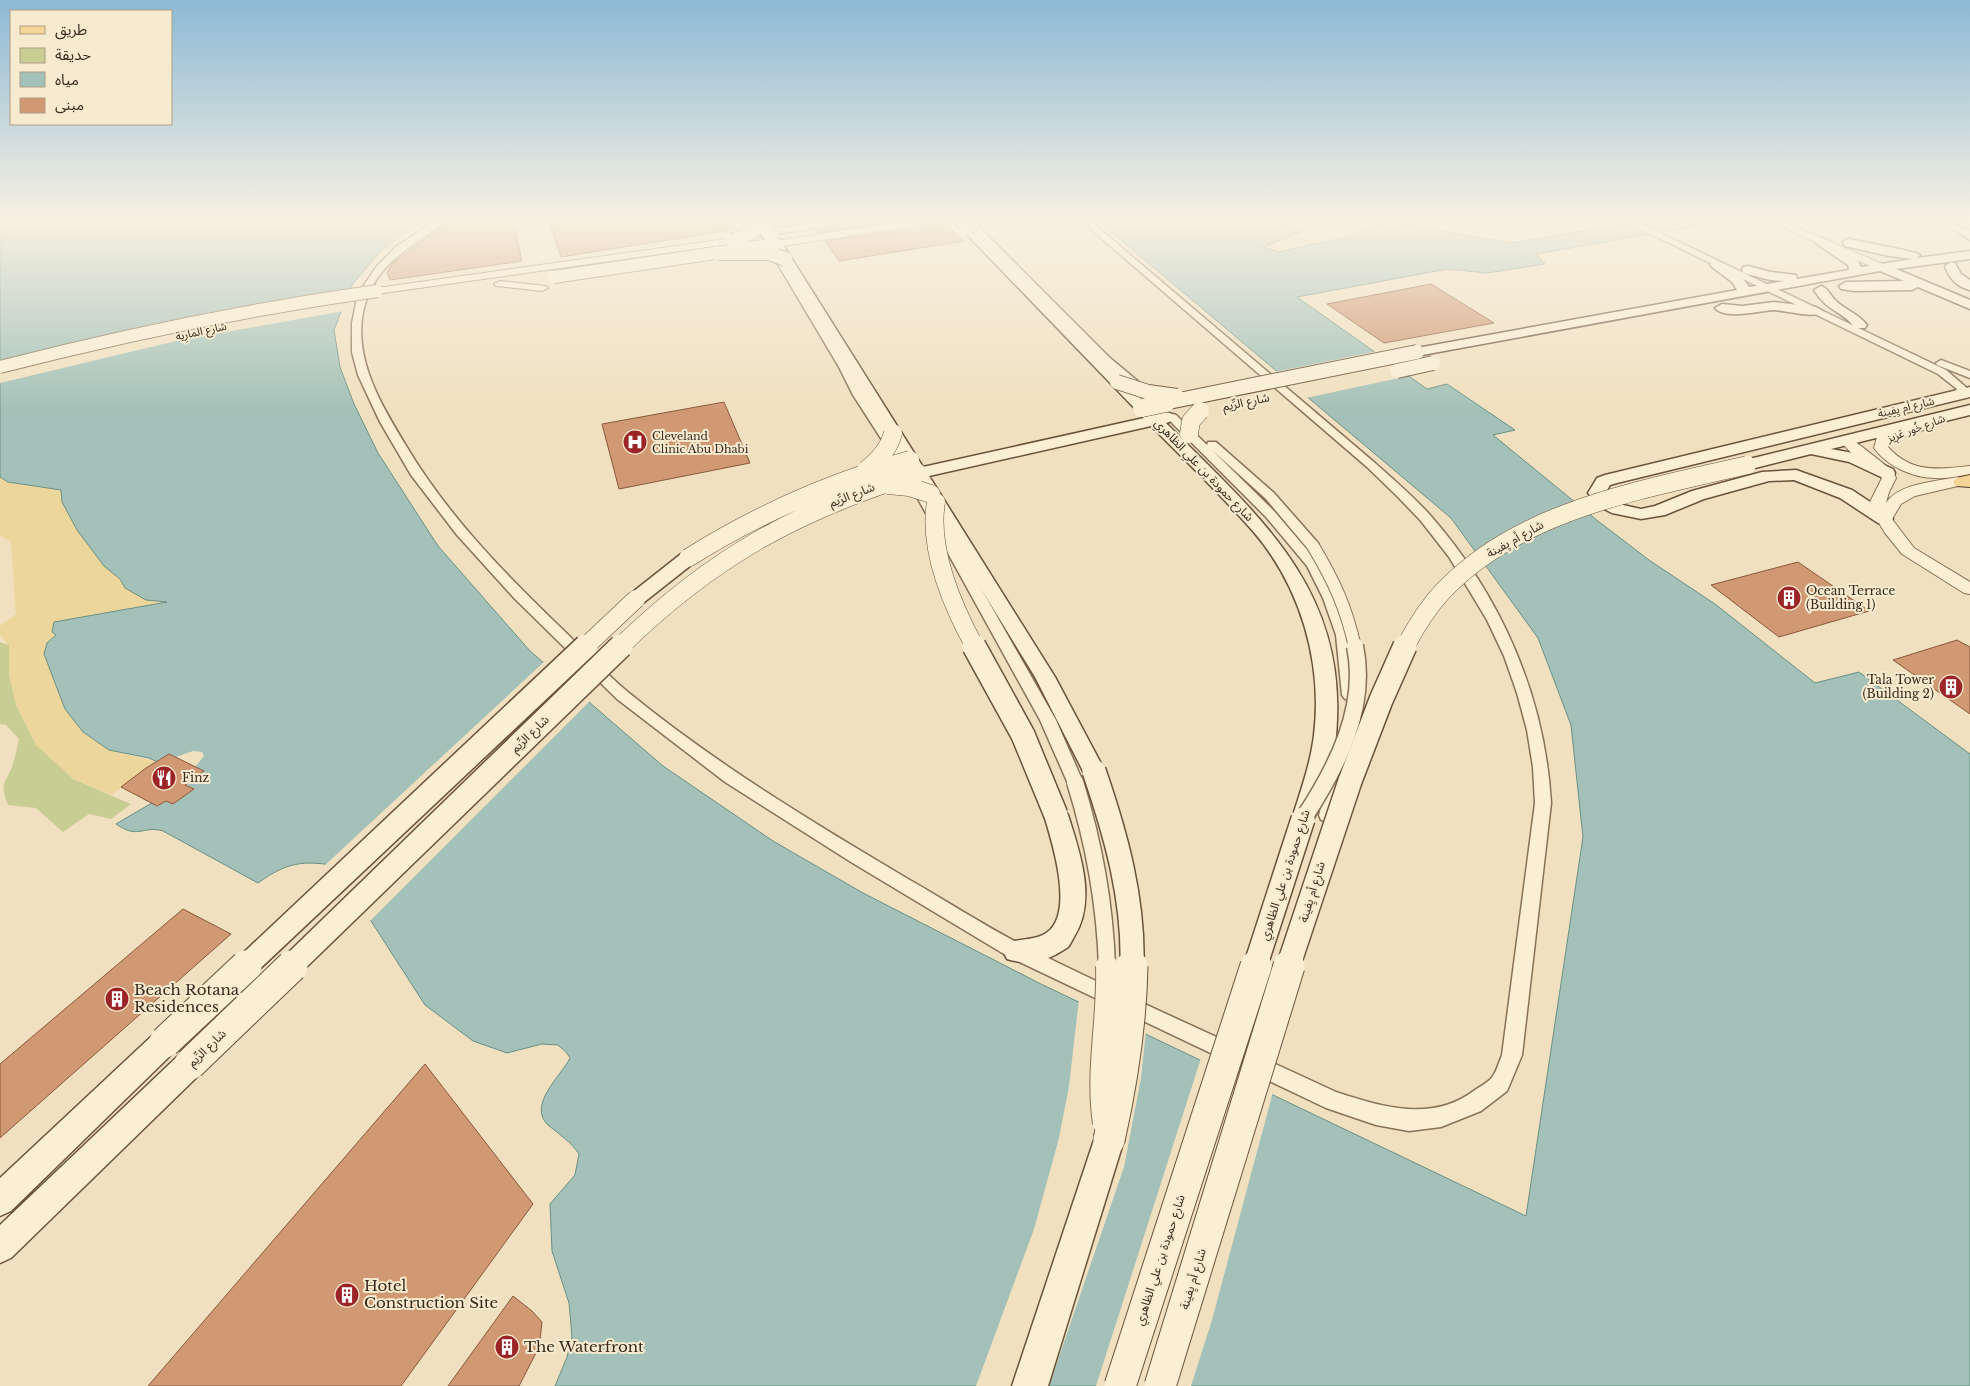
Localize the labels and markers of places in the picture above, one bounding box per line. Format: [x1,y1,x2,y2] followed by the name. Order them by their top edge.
[622,429,648,455] hospital icon: Cleveland Clinic Abu Dhabi
[652,429,749,456] place label: Cleveland Clinic Abu Dhabi
[1806,583,1895,612] place label: Ocean Terrace (Building 1)
[1776,585,1802,611] building icon: Ocean Terrace (Building 1)
[1863,672,1934,701] place label: Tala Tower (Building 2)
[1938,674,1964,700] building icon: Tala Tower (Building 2)
[151,765,177,791] restaurant icon: Finz
[182,770,209,785] place label: Finz
[134,980,240,1016] place label: Beach Rotana Residences
[104,986,130,1012] building icon: Beach Rotana Residences
[364,1276,498,1312] place label: Hotel Construction Site
[334,1282,360,1308] building icon: Hotel Construction Site
[494,1334,520,1360] building icon: The Waterfront
[524,1337,644,1356] place label: The Waterfront

